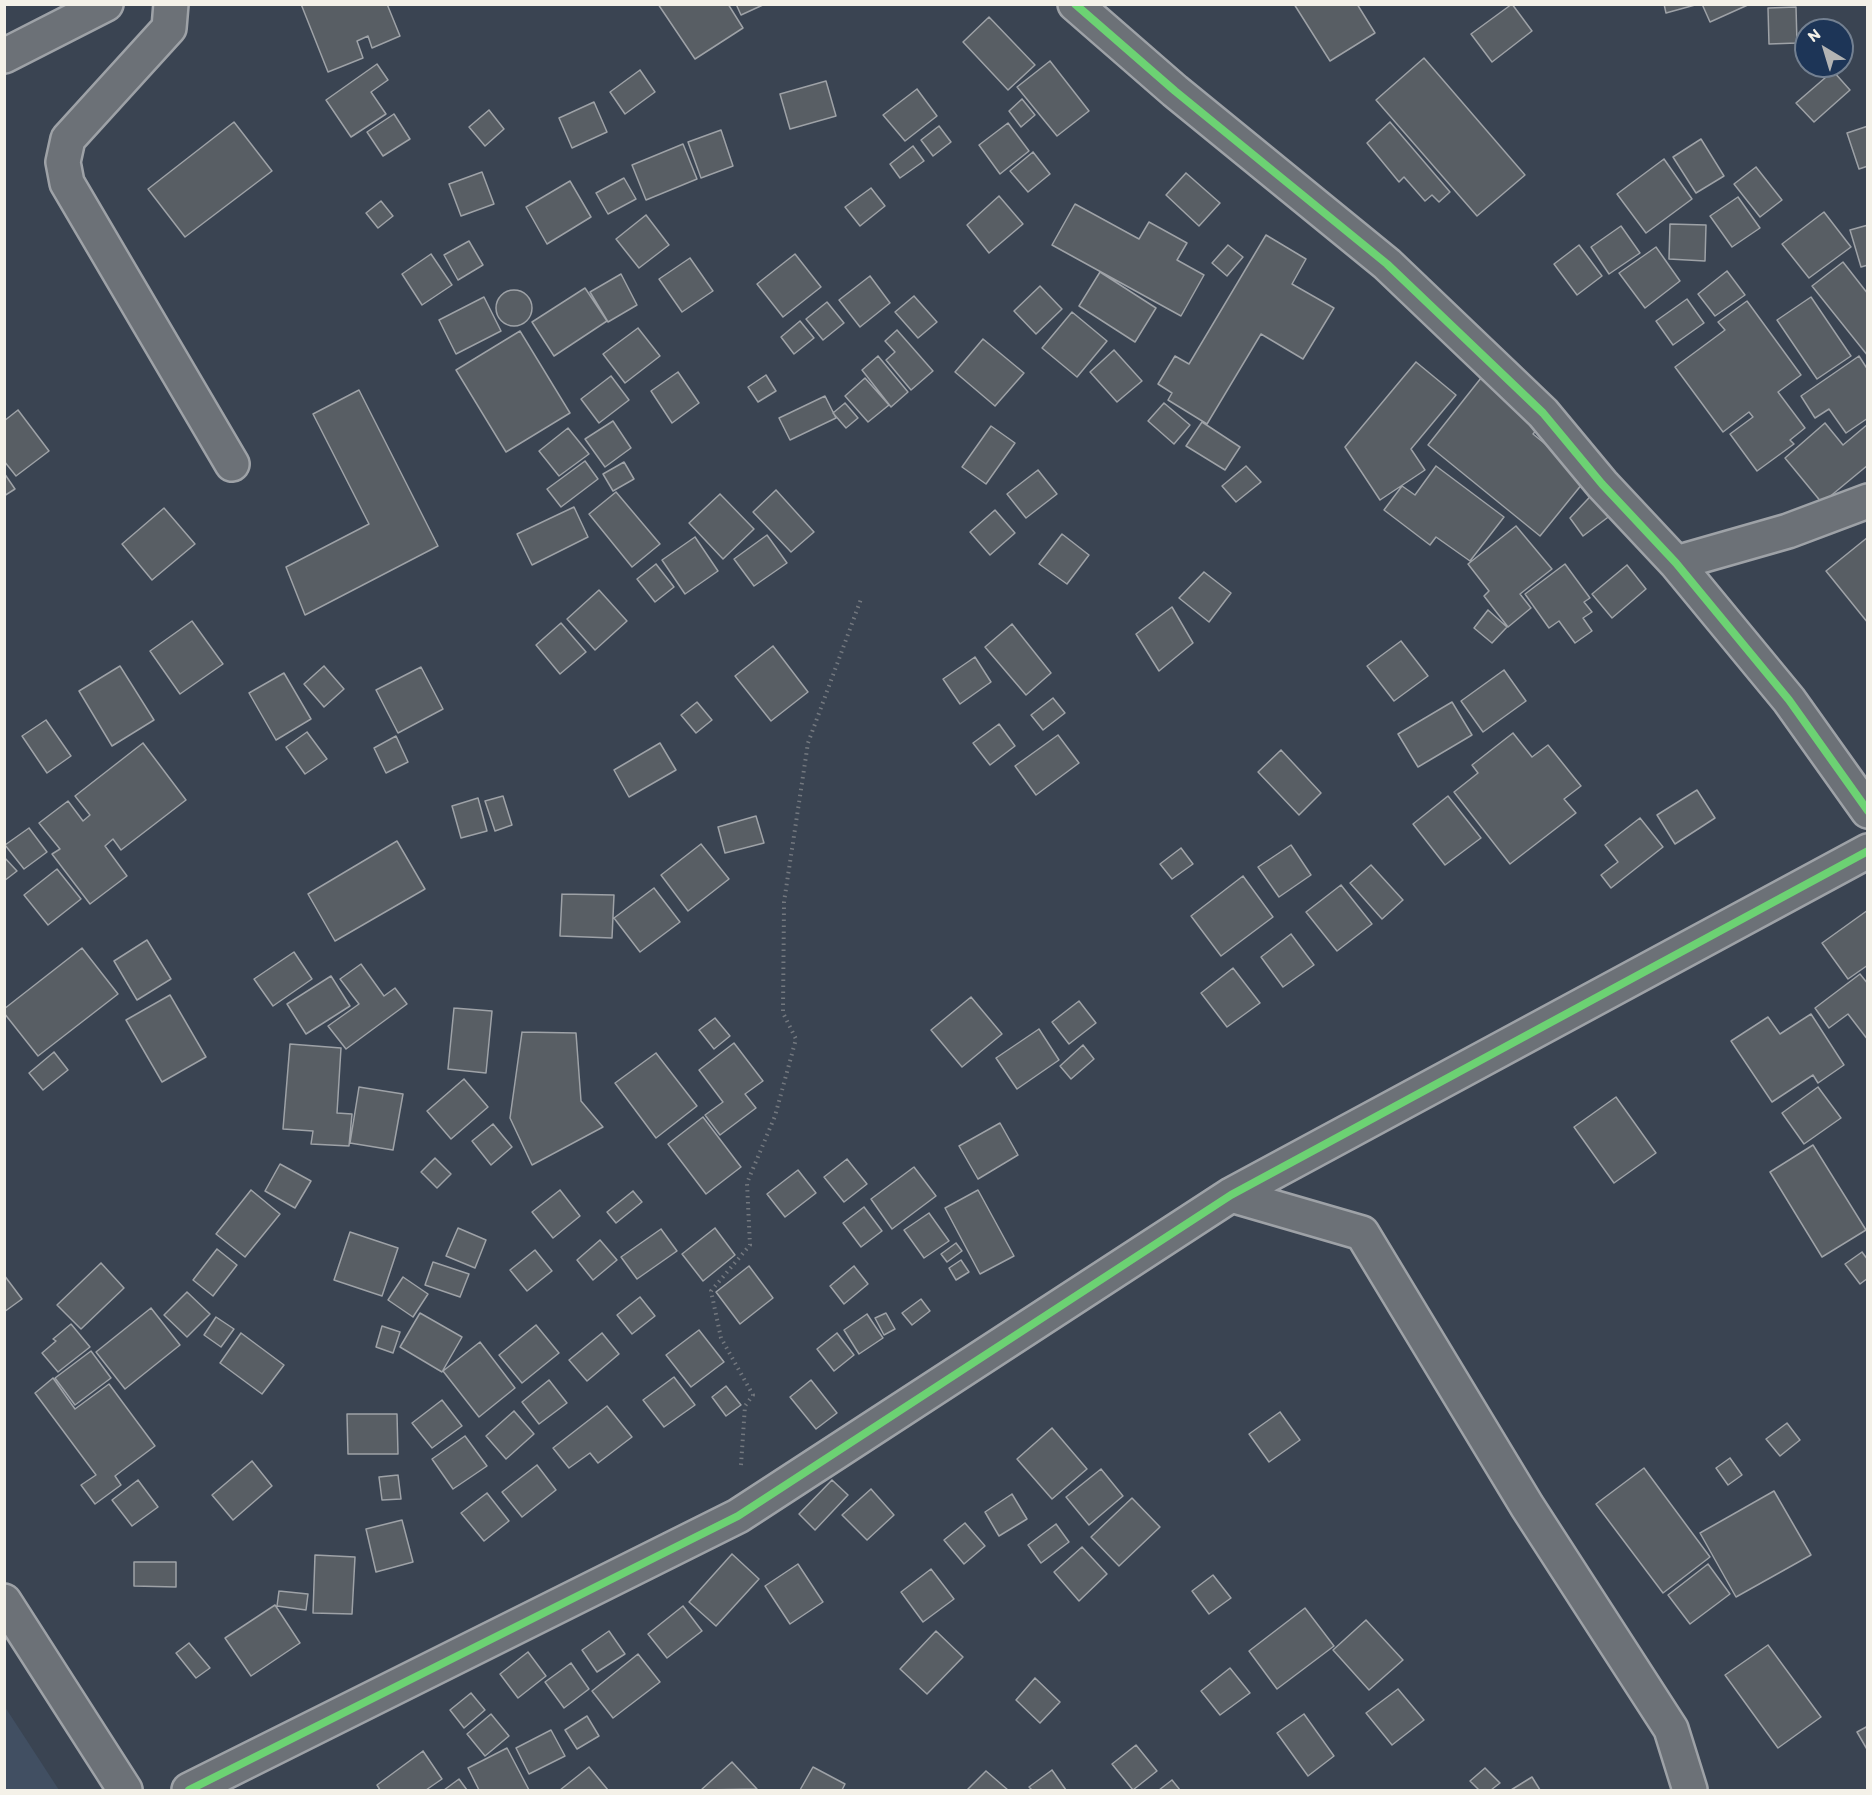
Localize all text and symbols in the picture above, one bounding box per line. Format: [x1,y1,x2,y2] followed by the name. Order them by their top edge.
[1794,18,1854,78] north arrow
[1804,24,1824,46] text: N

